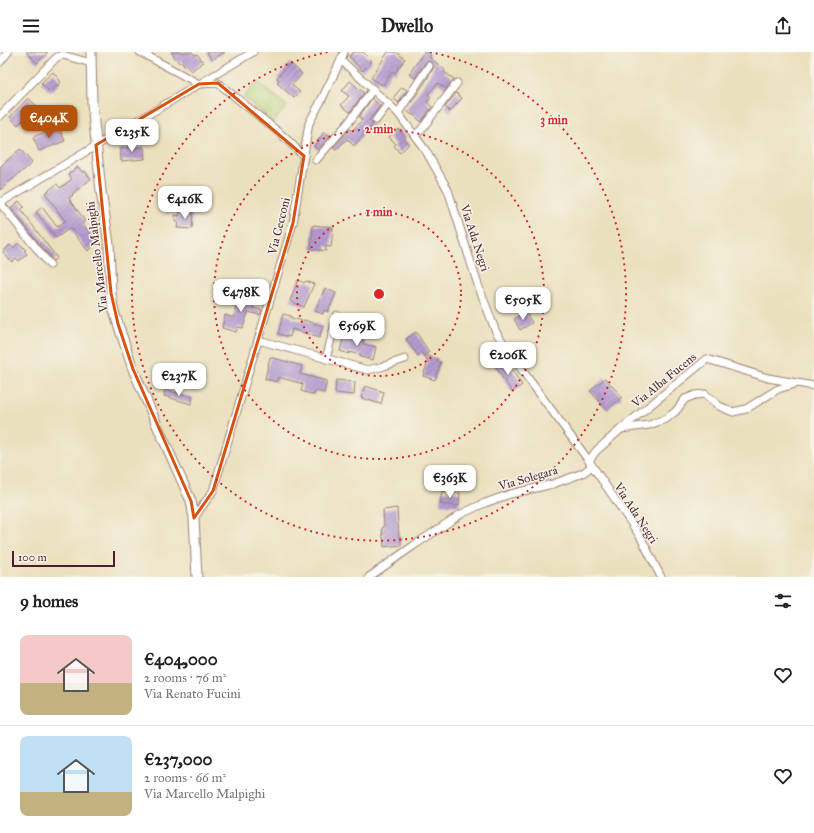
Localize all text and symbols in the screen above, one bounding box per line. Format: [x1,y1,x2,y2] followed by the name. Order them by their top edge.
[20,15,42,37] icon: menu
[381,15,433,37] text: Dwello
[772,15,794,37] icon: share
[21,105,77,139] pin: €404K
[29,110,69,126] text: €404K
[540,113,568,128] text: 3 min
[104,119,160,153] pin: €235K
[365,122,394,136] text: 2 min
[115,124,149,140] text: €235K
[157,186,213,220] pin: €416K
[167,191,203,207] text: €416K
[265,195,293,257] street label: Via Cecconi
[83,200,112,314] street label: Via Marcello Malpighi
[456,202,493,274] street label: Via Ada Negri
[365,205,393,219] text: 1 min
[213,279,269,313] pin: €478K
[222,284,260,300] text: €478K
[372,287,386,301] centre of rings
[495,287,551,321] pin: €505K
[505,292,541,308] text: €505K
[329,313,385,347] pin: €569K
[339,318,375,334] text: €569K
[480,342,536,376] pin: €206K
[489,347,527,363] text: €206K
[628,350,699,411] street label: Via Alba Fucens
[151,363,207,397] pin: €237K
[161,368,197,384] text: €237K
[496,463,560,494] street label: Via Solegara
[422,465,478,499] pin: €363K
[433,470,467,486] text: €363K
[610,479,661,547] street label: Via Ada Negri
[12,549,115,568] scale bar
[18,551,47,564] text: 100 m
[772,590,794,612] icon: filters
[20,591,78,612] text: 9 homes
[144,649,218,670] text: €404,000
[52,651,100,699] icon: home
[772,664,794,686] icon: heart
[144,670,226,686] text: 2 rooms · 76 m²
[144,686,241,702] text: Via Renato Fucini
[144,749,212,770] text: €237,000
[52,752,100,800] icon: home
[772,765,794,787] icon: heart
[144,770,226,786] text: 2 rooms · 66 m²
[144,786,265,802] text: Via Marcello Malpighi

